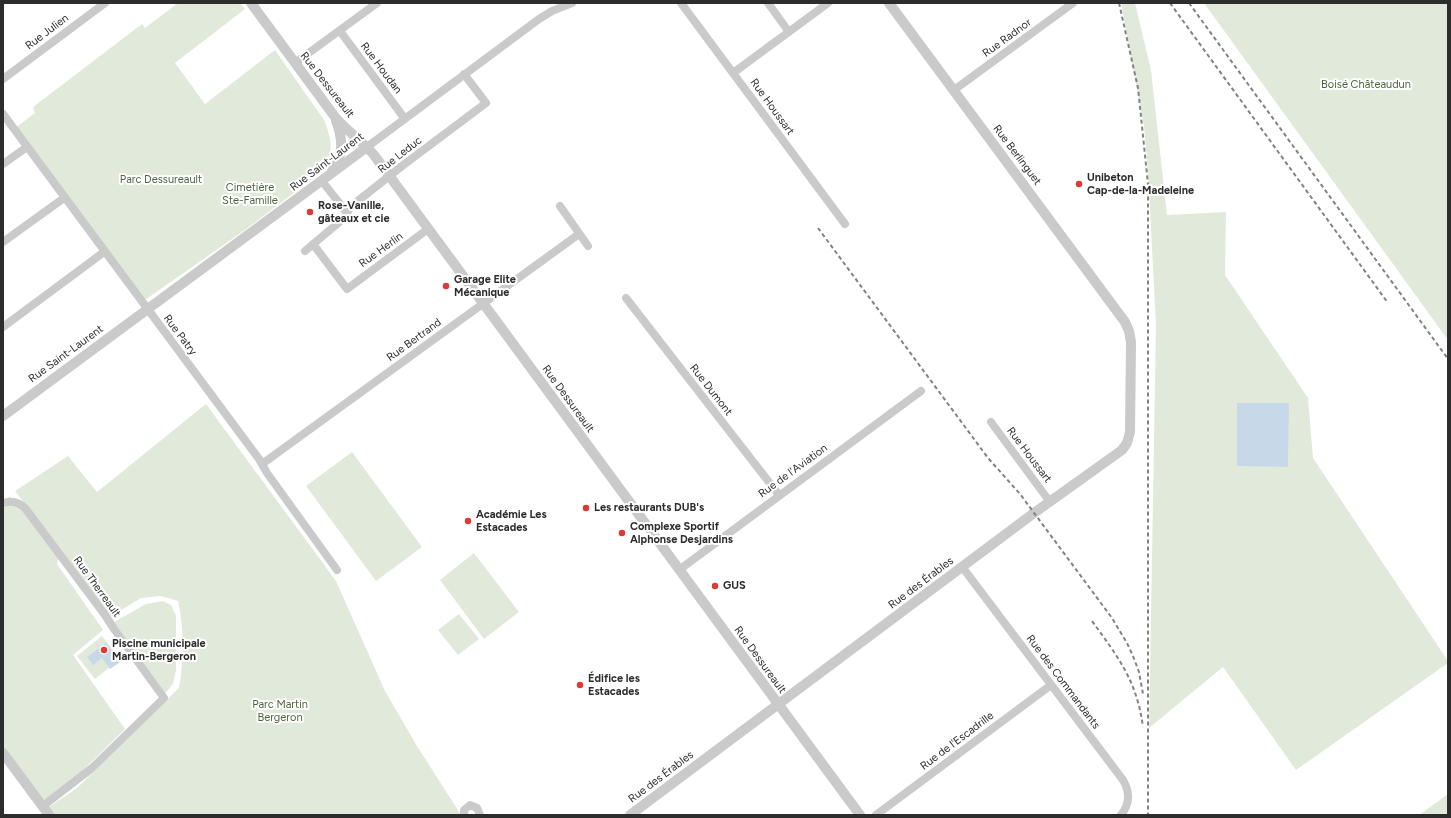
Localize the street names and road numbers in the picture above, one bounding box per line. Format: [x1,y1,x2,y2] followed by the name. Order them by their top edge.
[23,11,71,53] street label: Rue Julien
[980,16,1034,60] street label: Rue Radnor
[357,40,405,96] street label: Rue Houdan
[297,50,357,120] street label: Rue Dessureault
[747,76,797,138] street label: Rue Houssart
[990,122,1044,188] street label: Rue Berlinguet
[287,130,367,194] street label: Rue Saint-Laurent
[375,134,425,176] street label: Rue Leduc
[357,230,405,270] street label: Rue Herlin
[161,312,199,358] street label: Rue Patry
[384,316,444,364] street label: Rue Bertrand
[26,322,106,386] street label: Rue Saint-Laurent
[687,362,735,418] street label: Rue Dumont
[539,363,597,435] street label: Rue Dessureault
[1004,425,1054,485] street label: Rue Houssart
[756,442,830,500] street label: Rue de l'Aviation
[71,554,123,620] street label: Rue Therreault
[886,554,956,612] street label: Rue des Érables
[731,624,789,696] street label: Rue Dessureault
[1023,632,1103,732] street label: Rue des Commandants
[918,709,996,773] street label: Rue de l'Escadrille
[626,748,696,806] street label: Rue des Érables

